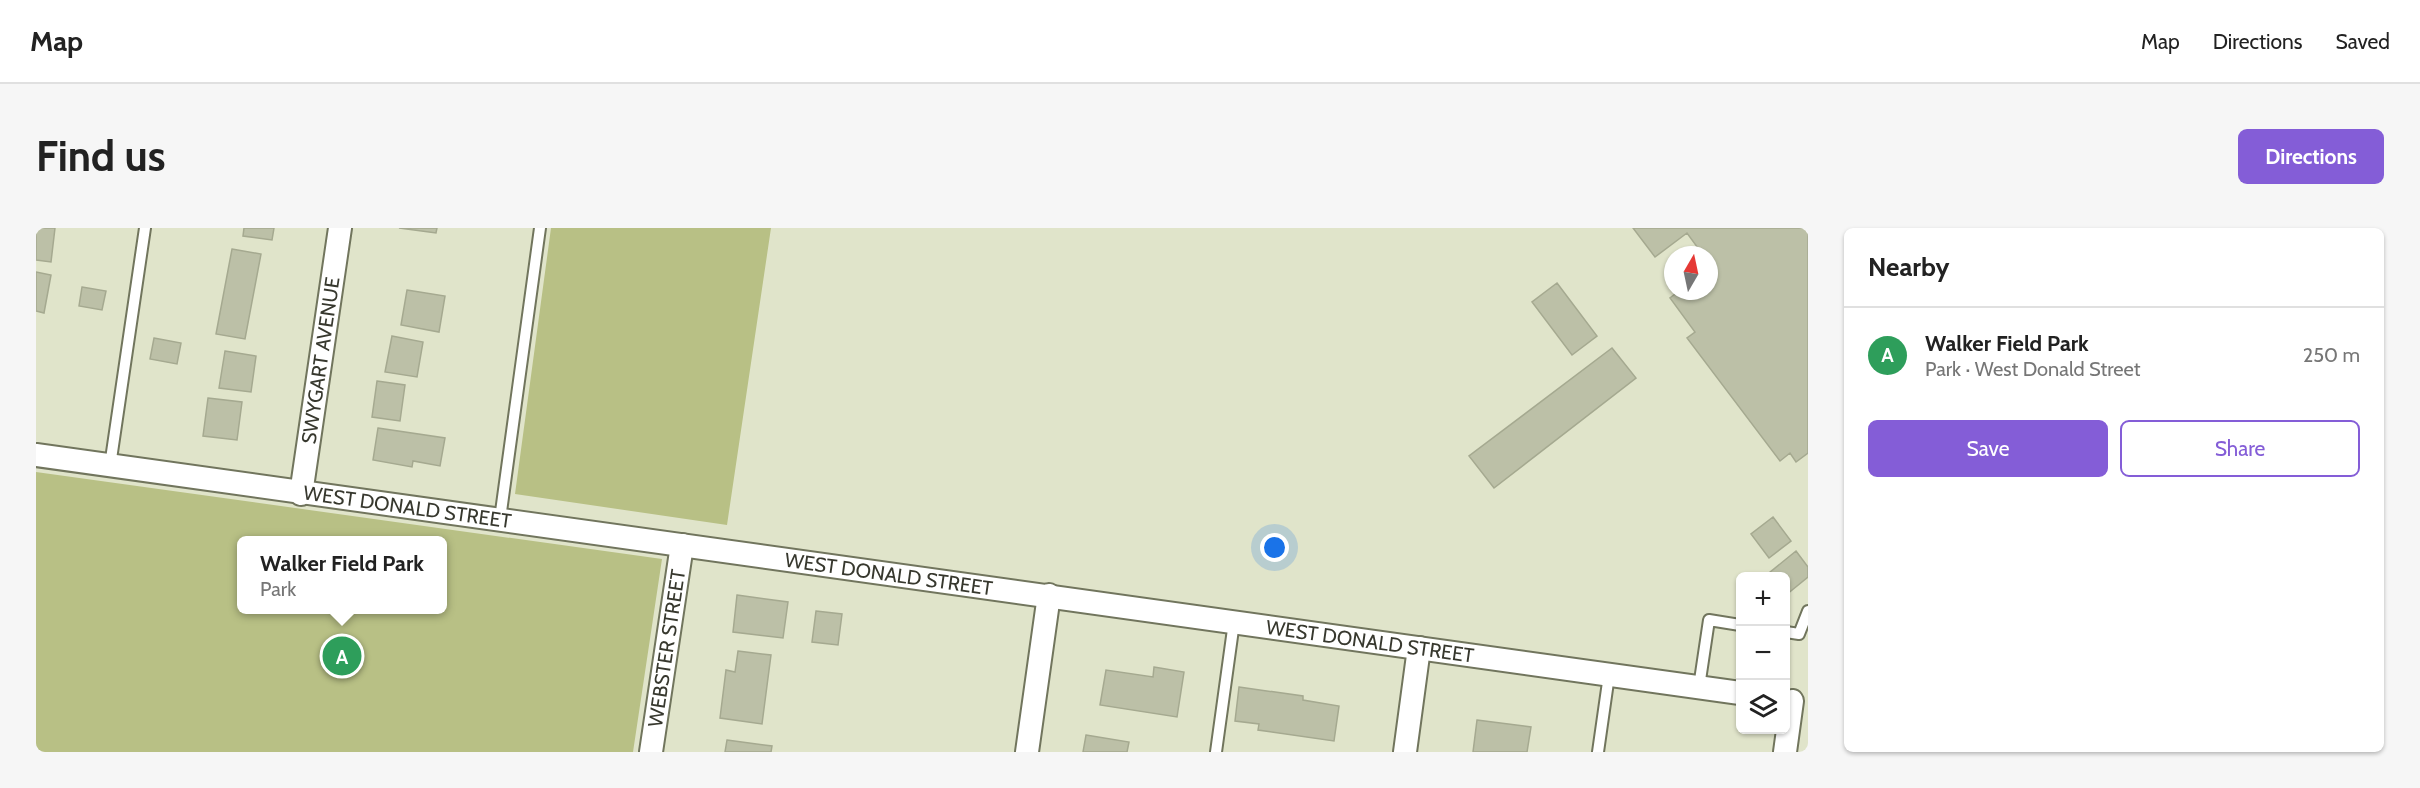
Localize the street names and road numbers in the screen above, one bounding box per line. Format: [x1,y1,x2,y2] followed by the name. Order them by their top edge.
[296,275,345,446] street label: SWYGART AVENUE
[302,480,513,533] street label: WEST DONALD STREET
[783,548,995,601] street label: WEST DONALD STREET
[643,567,690,729] street label: WEBSTER STREET
[1265,615,1476,668] street label: WEST DONALD STREET

